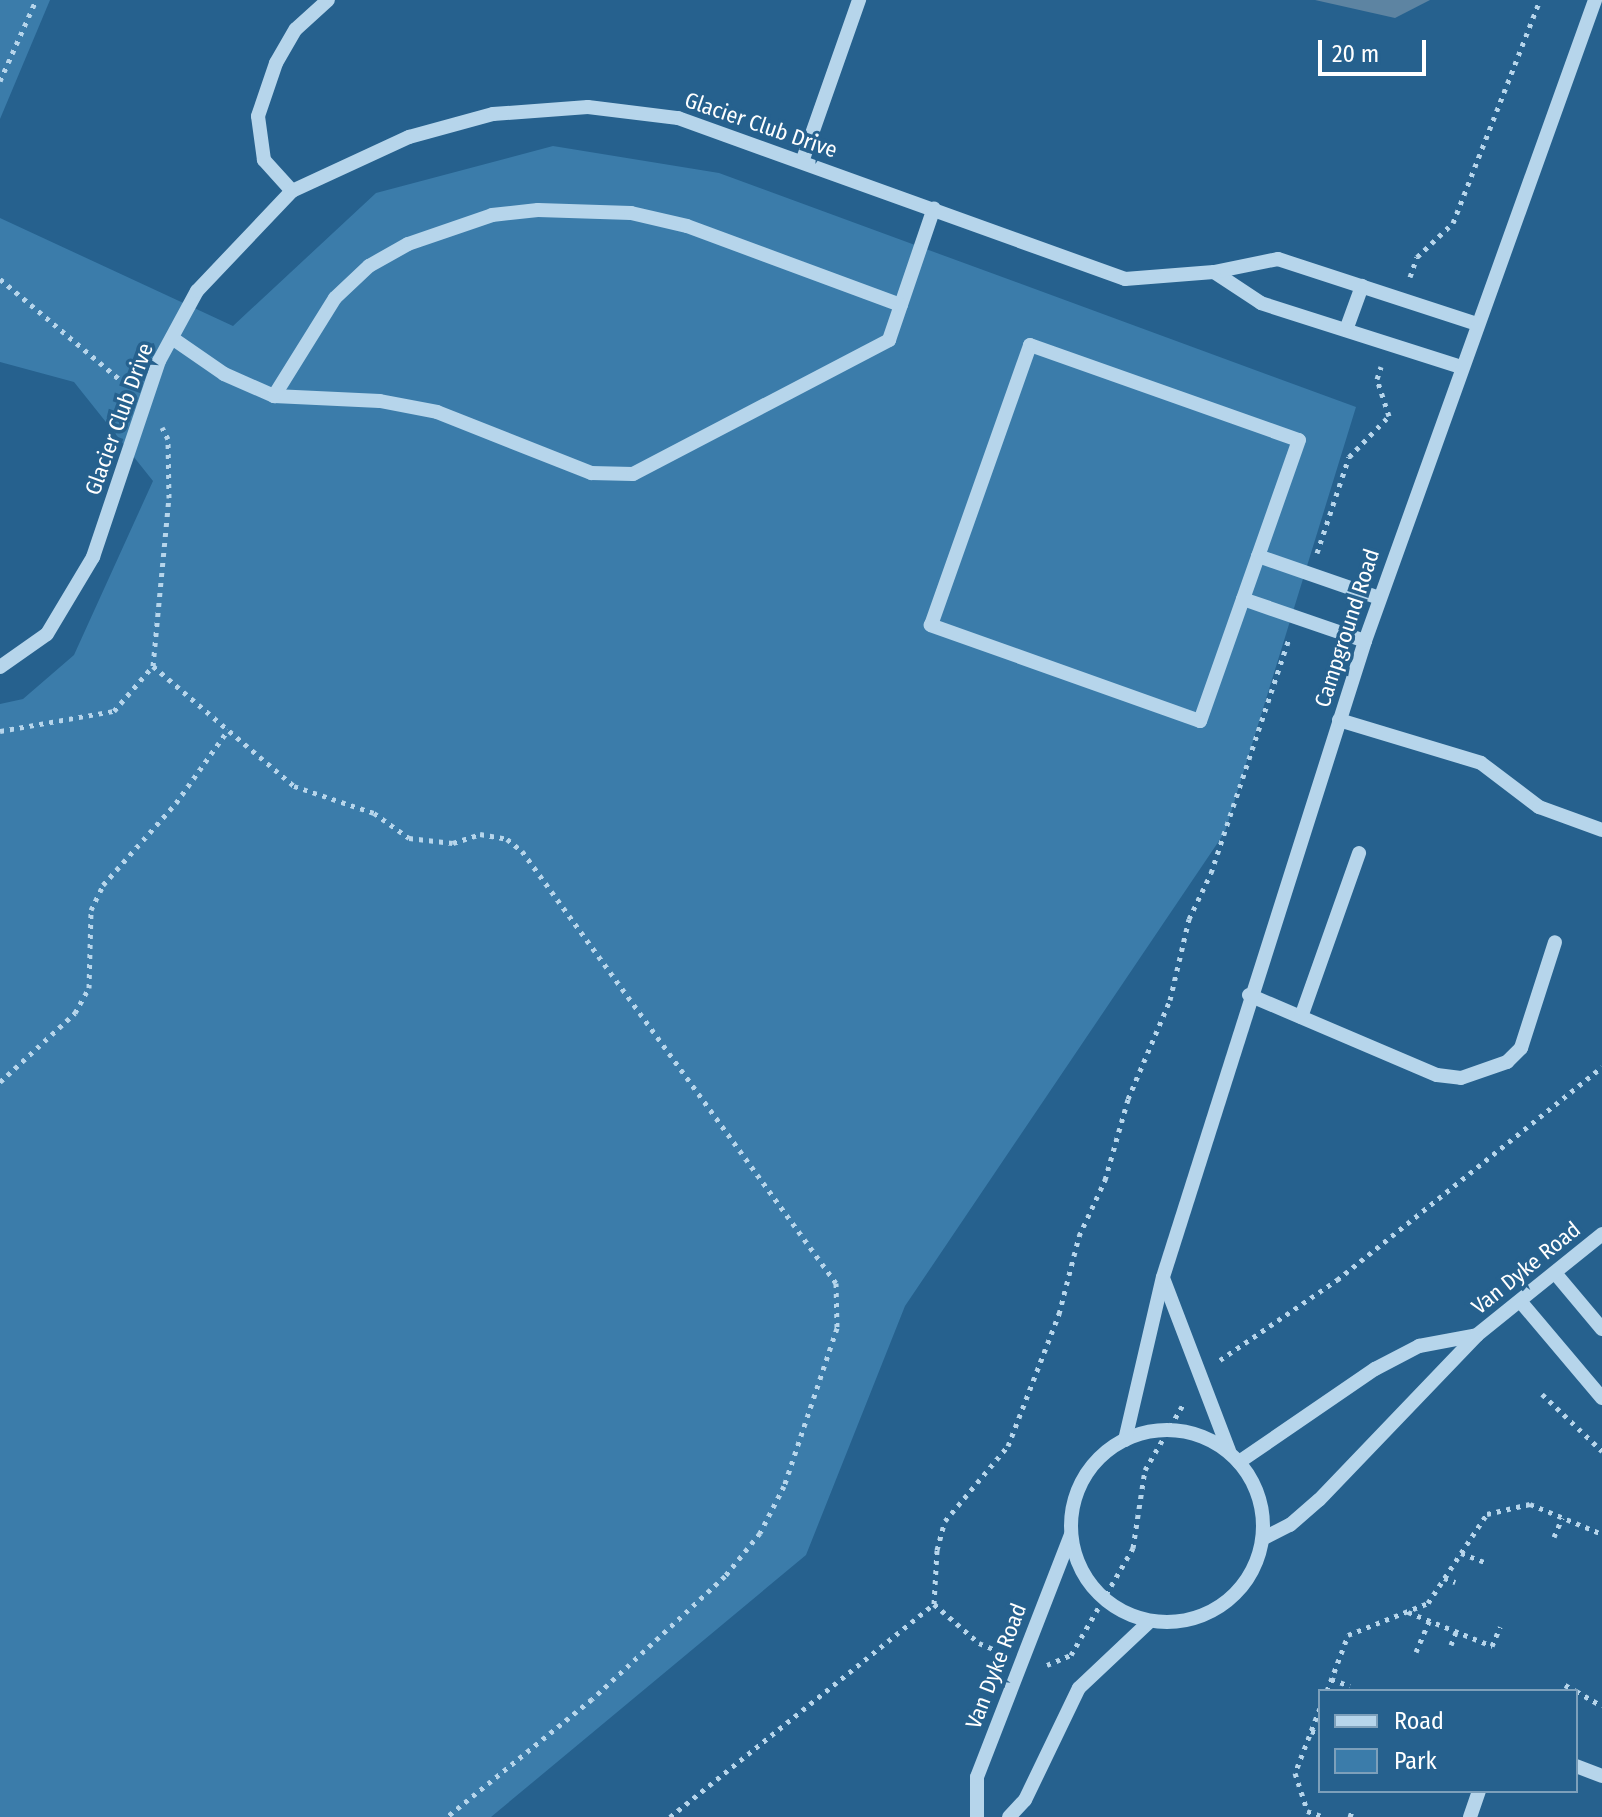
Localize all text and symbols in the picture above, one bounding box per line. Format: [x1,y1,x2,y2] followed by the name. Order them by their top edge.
[1322,24,1430,74] scale bar
[1332,40,1379,68] text: 20 m
[681,87,841,163] street label: Glacier Club Drive
[79,340,159,498] street label: Glacier Club Drive
[1309,545,1385,711] street label: Campground Road
[1466,1216,1586,1320] street label: Van Dyke Road
[960,1600,1032,1732] street label: Van Dyke Road
[1318,1689,1578,1793] legend
[1394,1707,1444,1735] text: Road
[1394,1747,1437,1775] text: Park

